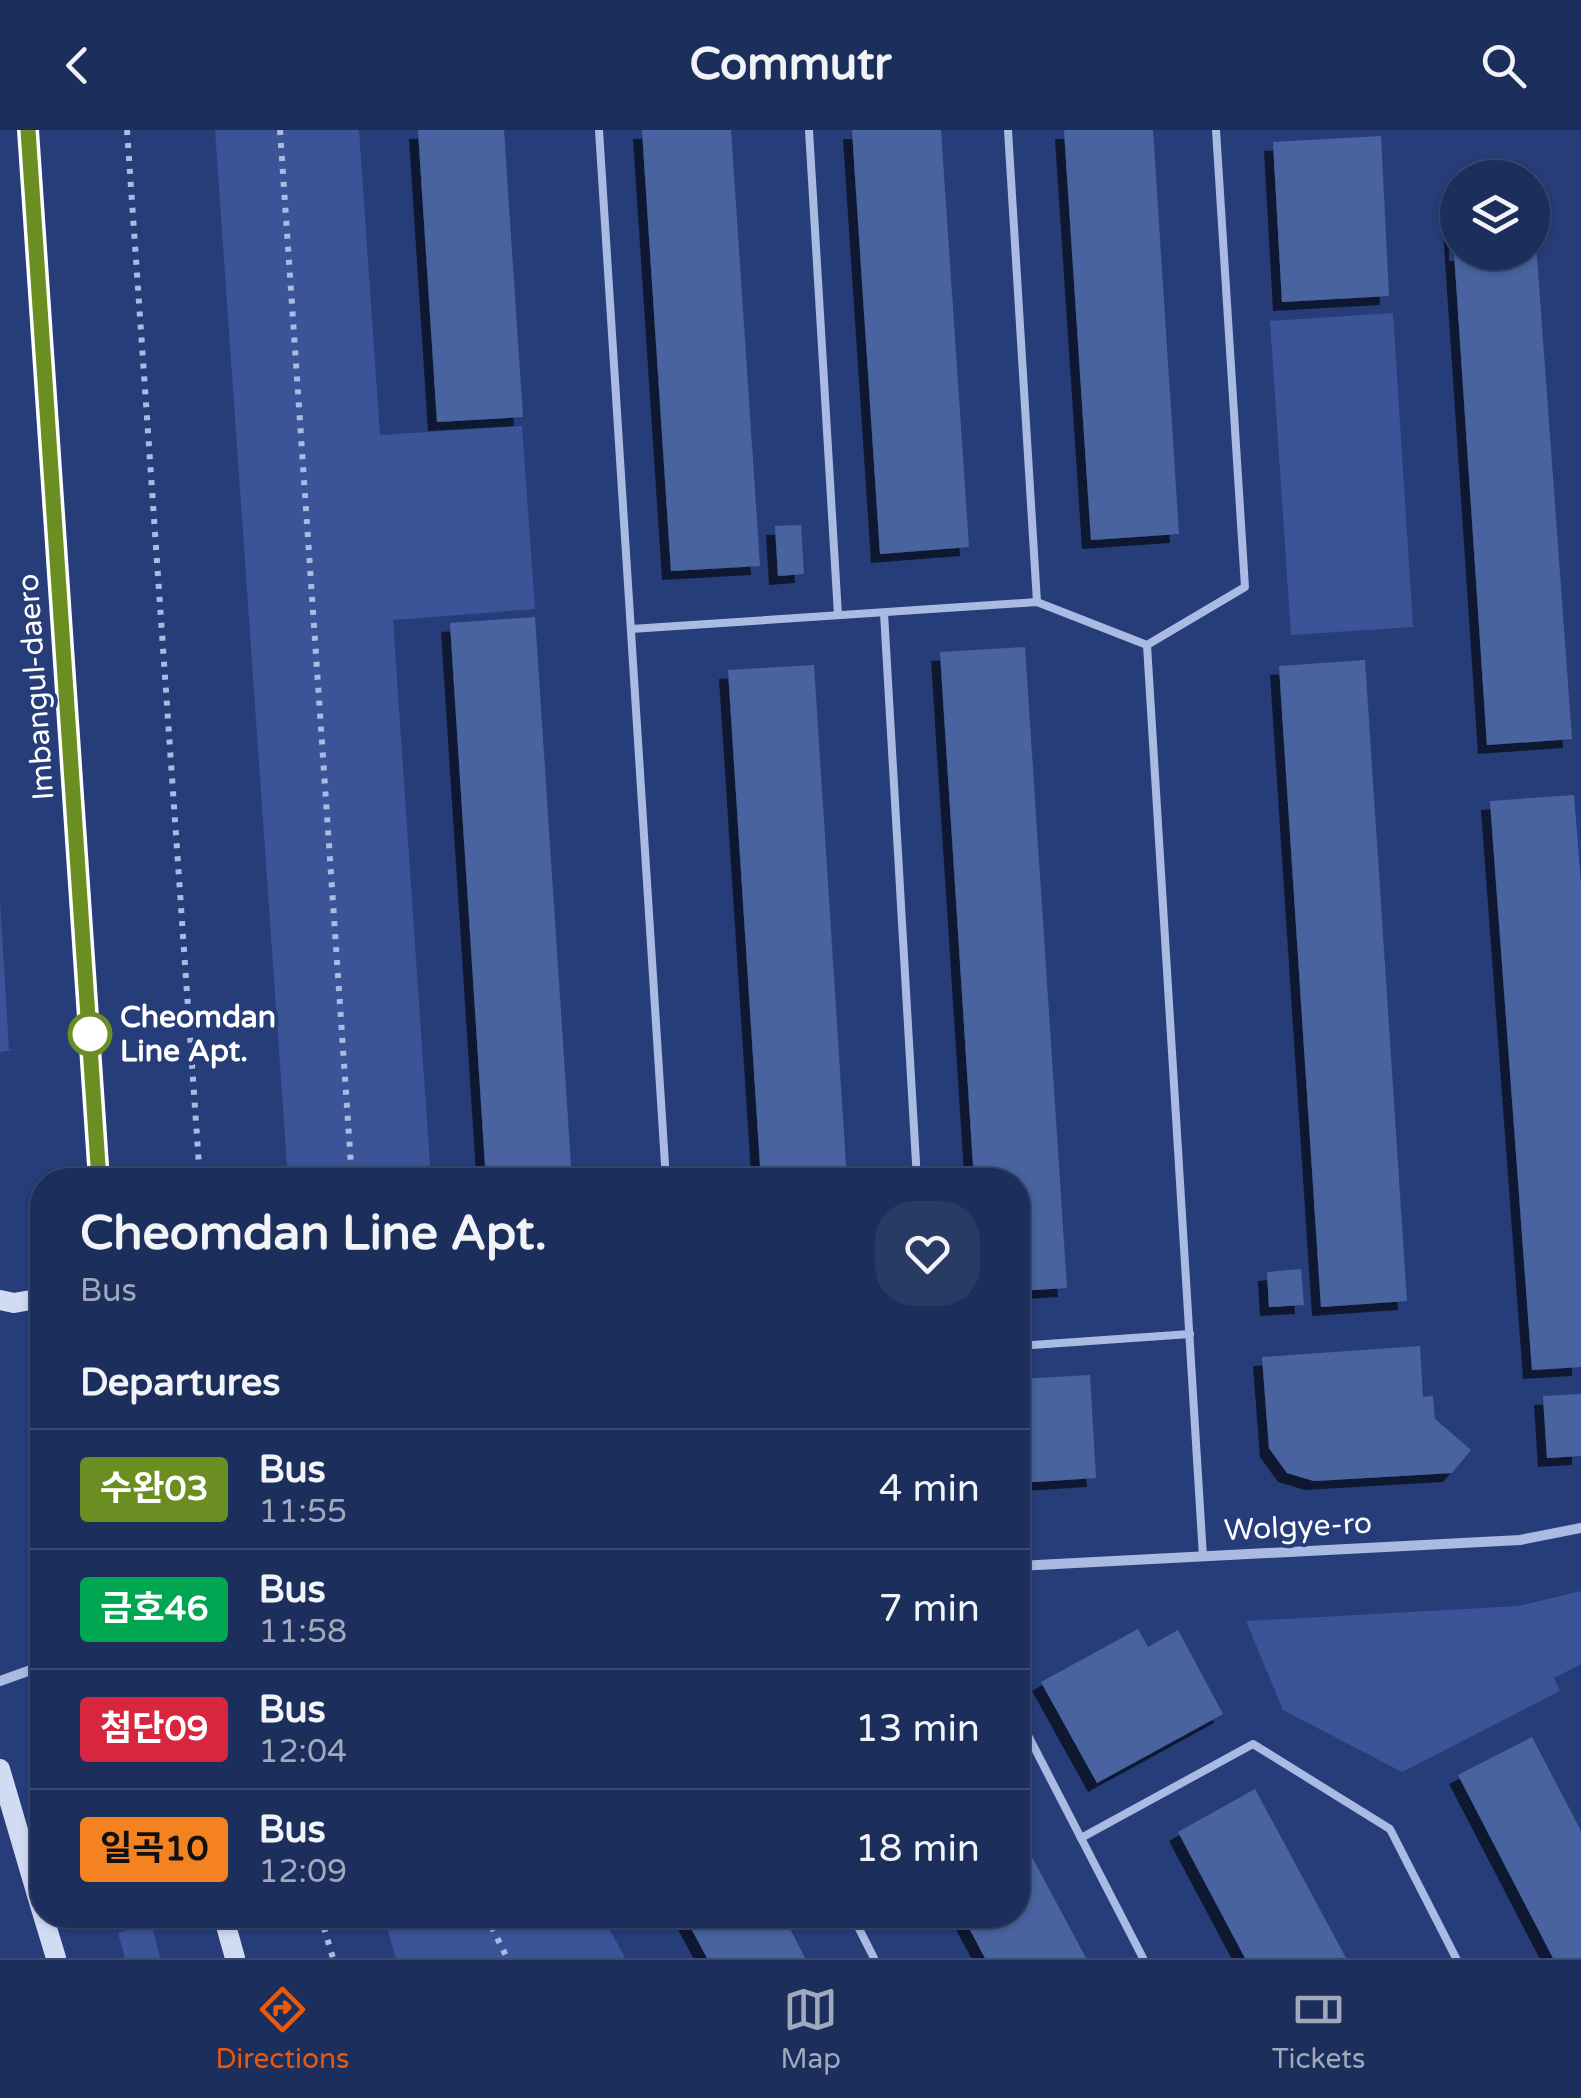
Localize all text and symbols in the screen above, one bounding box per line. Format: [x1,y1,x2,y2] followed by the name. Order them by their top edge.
[50,38,105,93] icon: back
[689,38,892,92] text: Commutr
[1476,38,1531,93] icon: search
[1440,160,1550,270] map controls
[1440,160,1550,270] button: layers
[10,572,62,802] street label: Imbangul-daero
[120,999,276,1070] place label: Cheomdan Line Apt.
[69,1013,111,1055] marker: Cheomdan Line Apt.
[875,1201,980,1306] button: heart
[80,1205,547,1263] text: Cheomdan Line Apt.
[80,1272,137,1310] text: Bus
[80,1360,281,1406] text: Departures
[258,1447,326,1493] text: Bus
[879,1466,980,1512] text: 4 min
[100,1468,208,1510] text: 수완03
[258,1493,347,1531] text: 11:55
[1223,1505,1373,1549] street label: Wolgye-ro
[258,1567,326,1613] text: Bus
[879,1586,980,1632] text: 7 min
[100,1588,208,1630] text: 금호46
[258,1613,347,1651] text: 11:58
[258,1687,326,1733] text: Bus
[855,1706,980,1752] text: 13 min
[100,1708,208,1750] text: 첨단09
[258,1733,347,1771] text: 12:04
[258,1807,326,1853] text: Bus
[855,1826,980,1872] text: 18 min
[100,1828,208,1870] text: 일곡10
[258,1853,347,1891] text: 12:09
[215,1982,349,2076] tab: Directions
[780,1982,841,2076] tab: Map
[1272,1982,1365,2076] tab: Tickets

